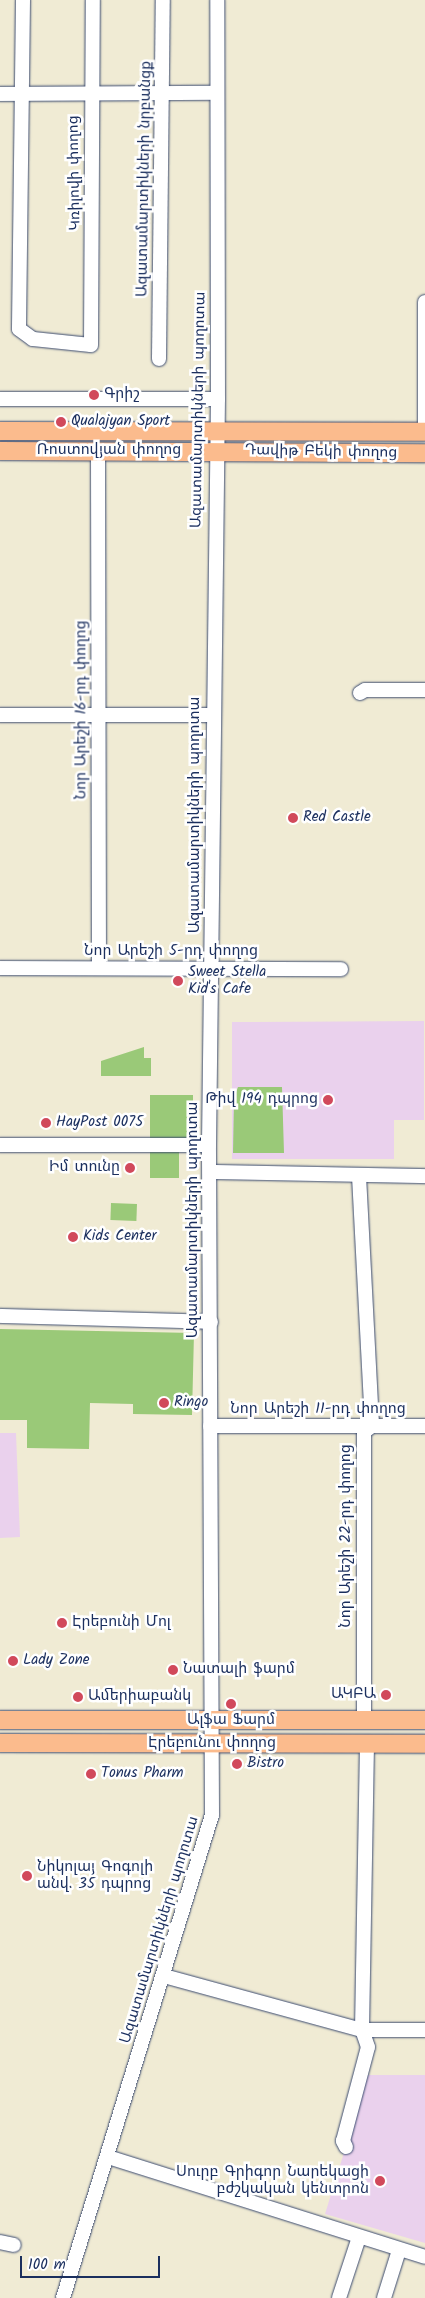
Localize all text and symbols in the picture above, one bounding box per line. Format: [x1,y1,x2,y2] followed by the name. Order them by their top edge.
[134,61,156,297] street label: Ազատամարտիկների նրբանցք
[65,115,85,231] street label: Կռիլովի փողոց
[188,292,210,528] street label: Ազատամարտիկների պողոտա
[104,386,139,404] place label: Գրիշ
[88,389,100,401] marker: Գրիշ
[71,413,170,431] place label: Qualajyan Sport
[55,416,67,428] marker: Qualajyan Sport
[37,442,181,460] street label: Ռոստովյան փողոց
[245,442,397,462] street label: Դավիթ Բեկի փողոց
[73,621,91,799] street label: Նոր Արեշի 16-րդ փողոց
[187,697,205,933] street label: Ազատամարտիկների պողոտա
[303,809,371,827] place label: Red Castle
[287,812,299,824] marker: Red Castle
[84,943,258,961] street label: Նոր Արեշի 5-րդ փողոց
[188,963,266,998] place label: Sweet Stella Kid's Cafe
[172,975,184,987] marker: Sweet Stella Kid's Cafe
[205,1091,318,1109] place label: Թիվ 194 դպրոց
[322,1094,334,1106] marker: Թիվ 194 դպրոց
[185,1102,203,1338] street label: Ազատամարտիկների պողոտա
[56,1114,143,1132] place label: HayPost 0075
[40,1117,52,1129] marker: HayPost 0075
[49,1159,120,1177] place label: Իմ տունը
[124,1162,136,1174] marker: Իմ տունը
[83,1228,157,1246] place label: Kids Center
[67,1231,79,1243] marker: Kids Center
[174,1394,208,1412] place label: Ringo
[158,1397,170,1409] marker: Ringo
[230,1401,406,1419] street label: Նոր Արեշի 11-րդ փողոց
[338,1444,356,1628] street label: Նոր Արեշի 22-րդ փողոց
[72,1614,171,1632] place label: Էրեբունի Մոլ
[56,1617,68,1629] marker: Էրեբունի Մոլ
[23,1652,90,1670] place label: Lady Zone
[7,1655,19,1667] marker: Lady Zone
[183,1661,295,1679] place label: Նատալի ֆարմ
[167,1664,179,1676] marker: Նատալի ֆարմ
[331,1686,376,1704] place label: ԱԿԲԱ
[88,1688,191,1706] place label: Ամերիաբանկ
[380,1689,392,1701] marker: ԱԿԲԱ
[72,1691,84,1703] marker: Ամերիաբանկ
[225,1698,237,1710] marker: Ալֆա Ֆարմ
[187,1712,275,1730] place label: Ալֆա Ֆարմ
[148,1735,276,1753] street label: Էրեբունու փողոց
[247,1755,284,1773] place label: Bistro
[231,1758,243,1770] marker: Bistro
[101,1765,184,1783] place label: Tonus Pharm
[85,1768,97,1780] marker: Tonus Pharm
[117,1814,203,2046] street label: Ազատամարտիկների պողոտա
[37,1858,153,1893] place label: Նիկոլայ Գոգոլի անվ. 35 դպրոց
[21,1870,33,1882] marker: Նիկոլայ Գոգոլի անվ. 35 դպրոց
[176,2163,369,2198] place label: Սուրբ Գրիգոր Նարեկացի բժշկական կենտրոն
[373,2174,387,2188] marker: Սուրբ Գրիգոր Նարեկացի բժշկական կենտրոն
[22,2246,162,2278] scale bar
[28,2253,66,2277] text: 100 m

